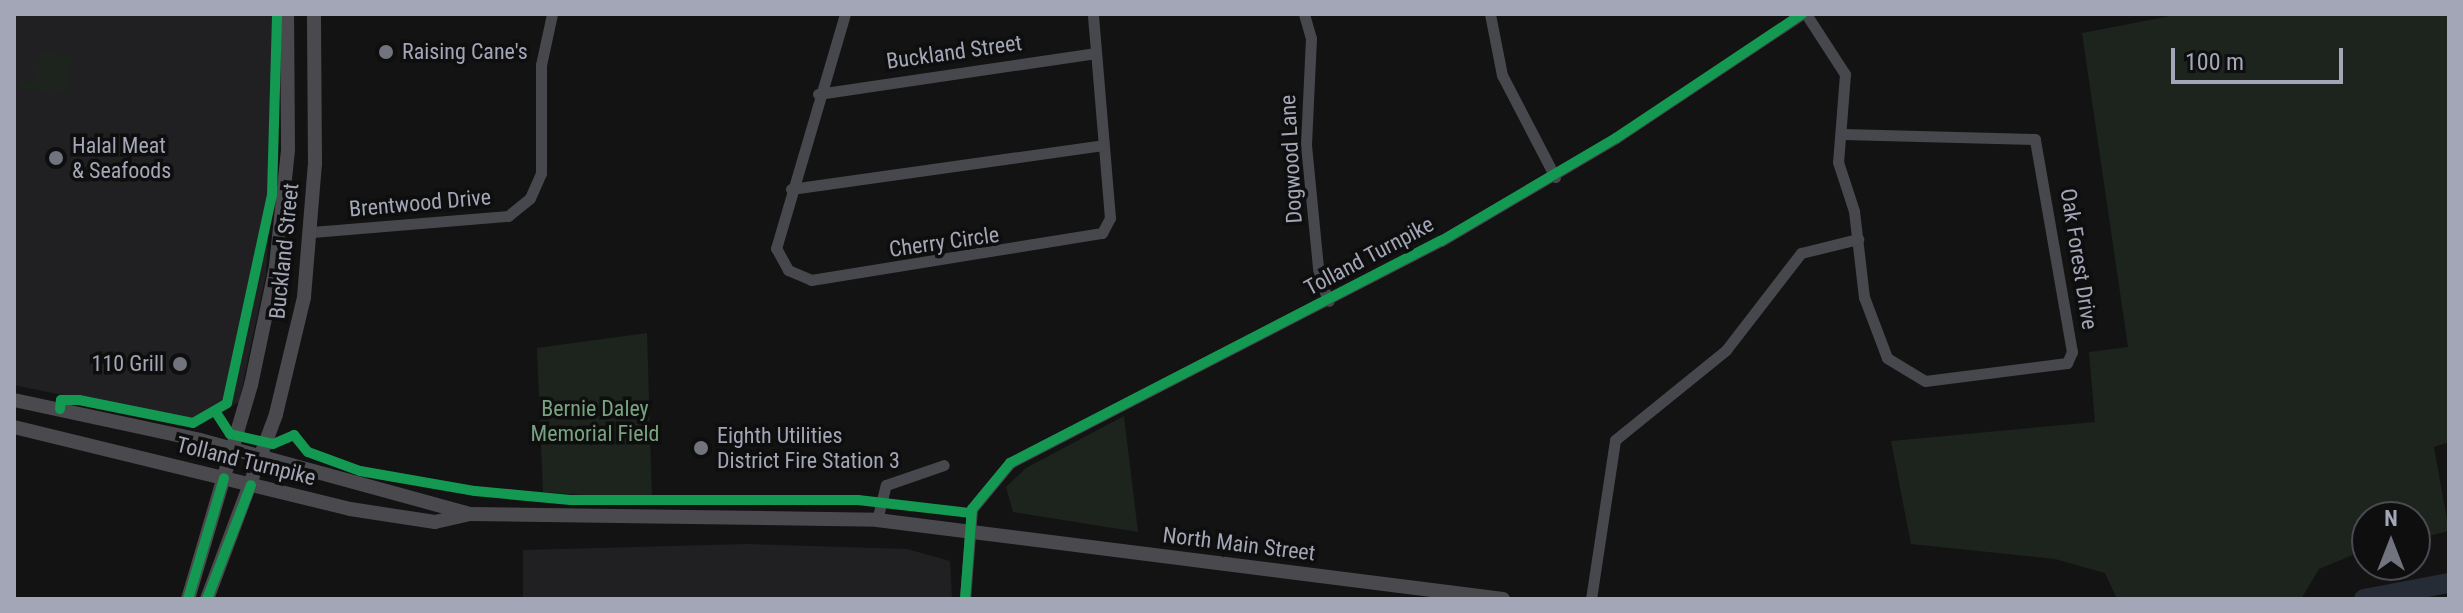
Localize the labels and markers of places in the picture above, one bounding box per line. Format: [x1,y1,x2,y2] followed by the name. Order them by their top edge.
[402,39,528,65] place label: Raising Cane's
[377,43,395,61] marker: Raising Cane's
[72,132,171,184] place label: Halal Meat & Seafoods
[47,149,65,167] marker: Halal Meat & Seafoods
[92,351,164,377] place label: 110 Grill
[171,355,189,373] marker: 110 Grill
[717,422,900,474] place label: Eighth Utilities District Fire Station 3
[692,439,710,457] marker: Eighth Utilities District Fire Station 3

